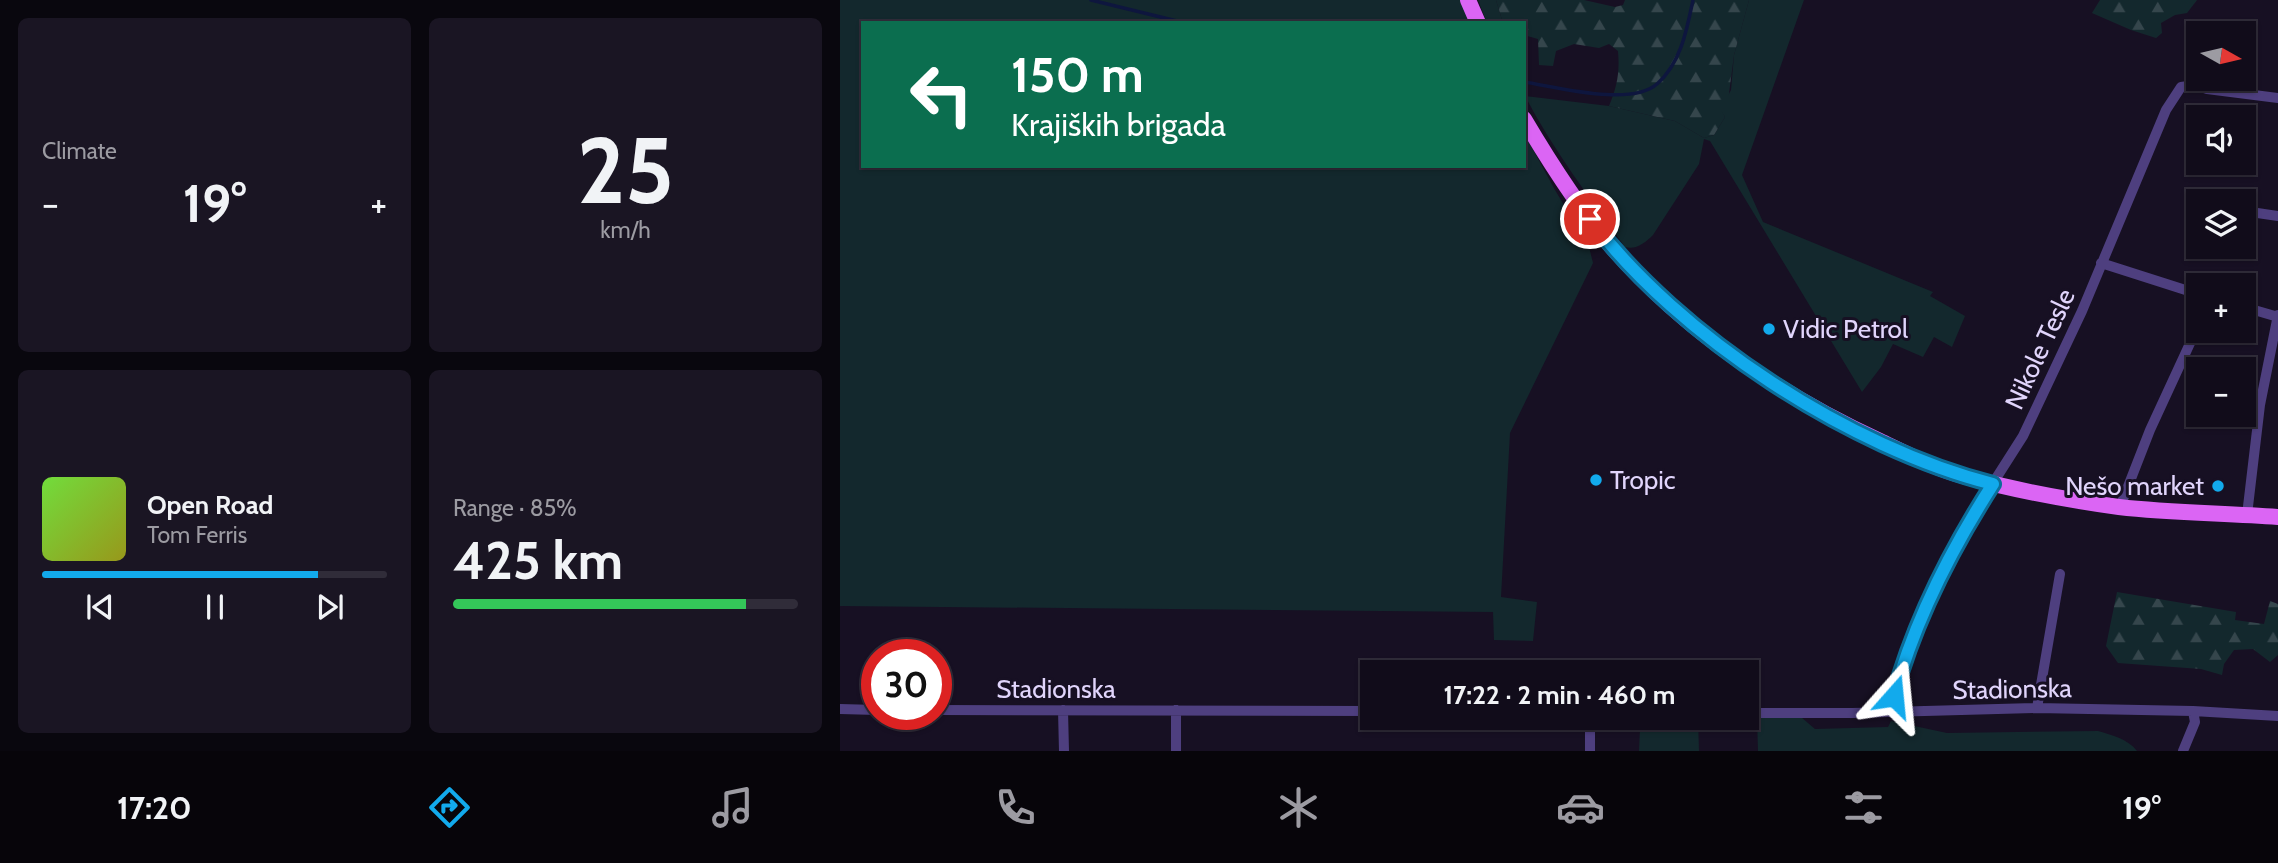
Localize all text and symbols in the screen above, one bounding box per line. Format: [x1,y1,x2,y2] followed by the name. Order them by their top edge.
[2186,21,2256,91] north arrow
[2186,21,2256,427] map controls
[1011,45,1144,104] text: 150 m
[896,49,987,140] icon: left
[1011,105,1226,144] text: Krajiških brigada
[2186,105,2256,175] button: sound
[577,115,674,226] text: 25
[42,137,117,165] text: Climate
[183,172,246,235] text: 19°
[42,180,59,227] text: −
[370,180,387,227] text: +
[1560,189,1620,249] pin
[2186,189,2256,259] button: layers
[1571,200,1609,238] icon: arrive
[600,216,651,244] text: km/h
[2186,273,2256,343] button: +
[1998,284,2082,414] street label: Nikole Tesle
[1783,313,1908,345] place label: Vidic Petrol
[1761,321,1777,337] marker: Vidic Petrol
[2186,357,2256,427] button: −
[1610,464,1676,496] place label: Tropic
[2065,470,2204,502] place label: Nešo market
[1588,472,1604,488] marker: Tropic
[2210,478,2226,494] marker: Nešo market
[147,489,273,521] text: Open Road
[453,494,577,522] text: Range · 85%
[147,521,247,549] text: Tom Ferris
[453,529,623,592] text: 425 km
[81,588,119,626] icon: previous
[196,588,234,626] icon: pause
[311,588,349,626] icon: next
[861,639,952,730] speed limit sign: 30
[1857,659,1931,733] position arrow
[1952,672,2073,706] street label: Stadionska
[996,673,1116,705] street label: Stadionska
[1444,679,1675,711] text: 17:22 · 2 min · 460 m
[425,783,474,832] icon: directions
[708,783,757,832] icon: music
[991,783,1040,832] icon: phone
[1274,783,1323,832] icon: climate
[1556,783,1605,832] icon: car
[1839,783,1888,832] icon: filters
[117,788,192,827] text: 17:20
[2122,788,2161,827] text: 19°

